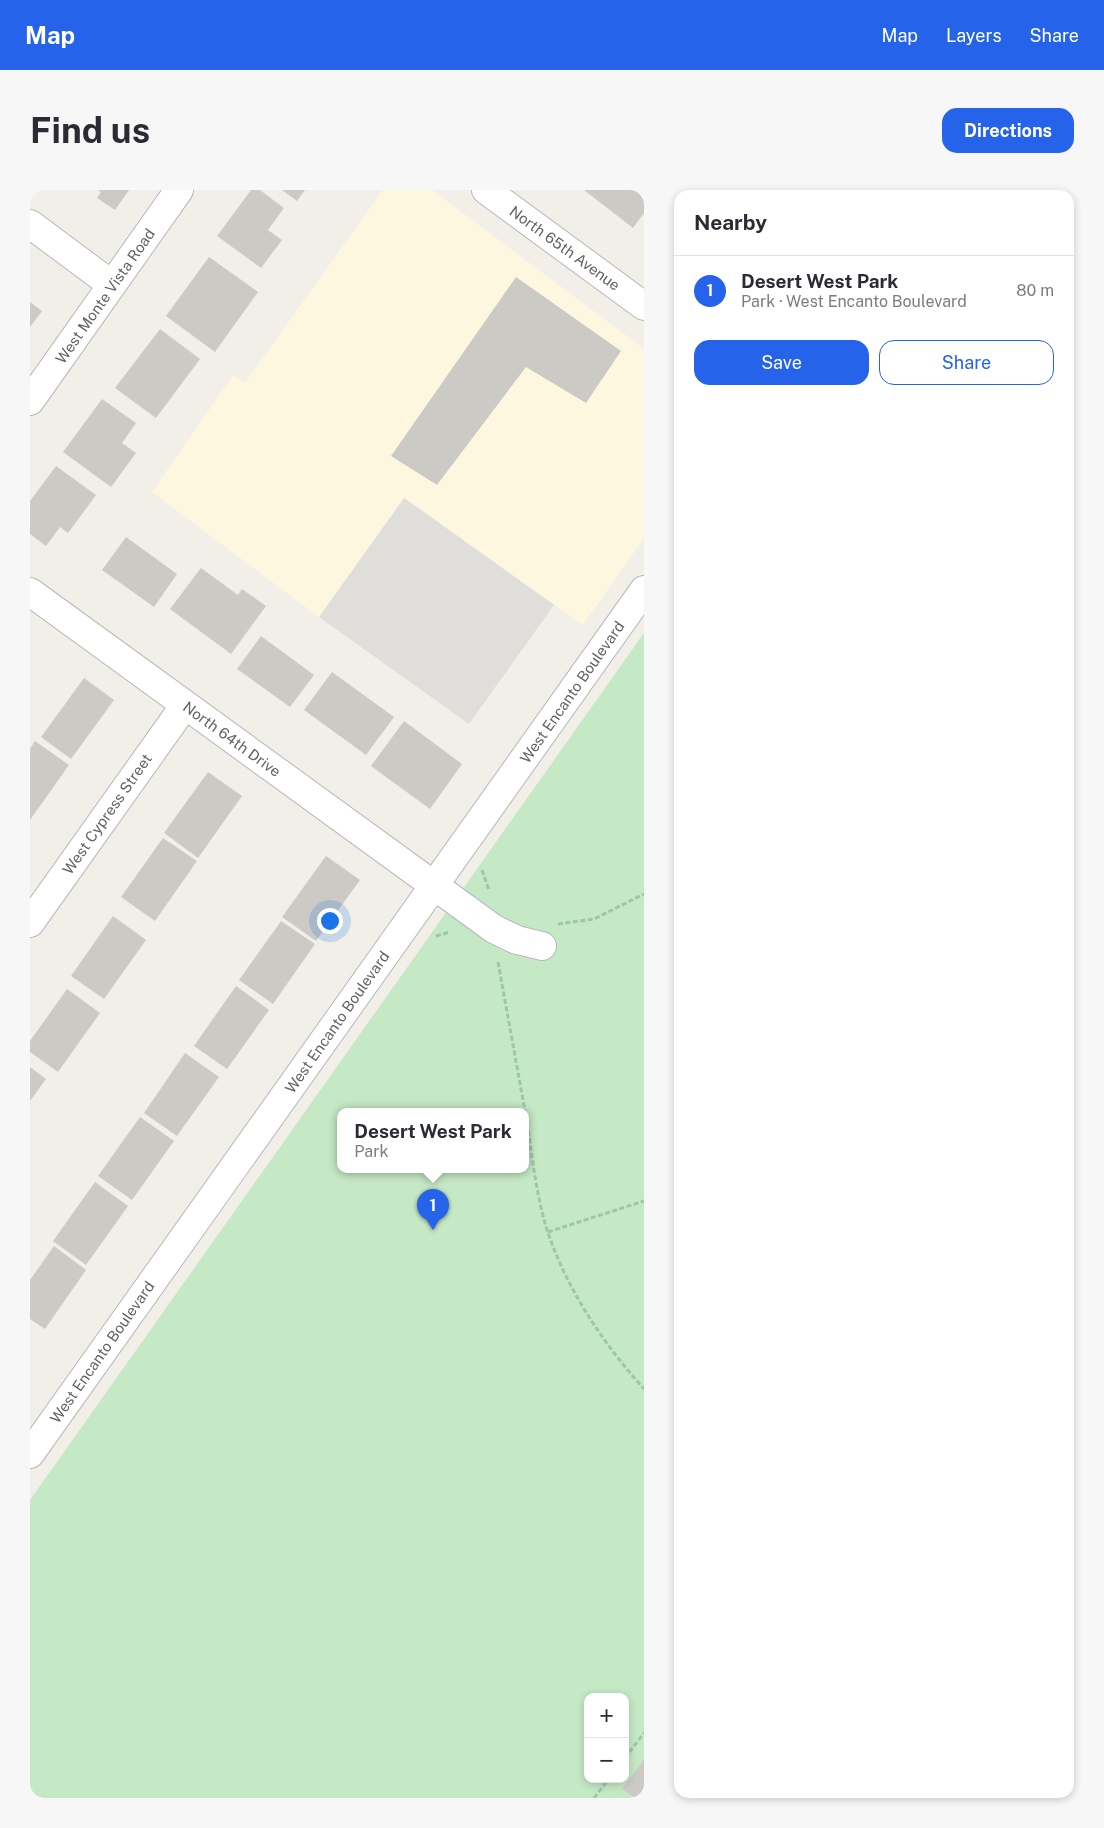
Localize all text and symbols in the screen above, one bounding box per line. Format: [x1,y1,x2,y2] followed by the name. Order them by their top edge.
[25,21,75,49] text: Map
[882,25,918,46] text: Map
[946,25,1002,46] text: Layers
[1030,25,1079,46] text: Share
[942,108,1074,153] button: Directions
[30,110,150,151] text: Find us
[507,202,623,294] street label: North 65th Avenue
[694,210,767,235] text: Nearby
[52,225,158,367] street label: West Monte Vista Road
[741,270,898,292] text: Desert West Park
[707,281,713,300] text: 1
[1016,281,1054,300] text: 80 m
[741,292,967,311] text: Park · West Encanto Boulevard
[694,340,869,385] button: Save
[879,340,1054,385] button: Share
[516,618,628,766] street label: West Encanto Boulevard
[180,698,284,780] street label: North 64th Drive
[59,750,155,877] street label: West Cypress Street
[317,908,343,934] your location
[281,948,393,1096] street label: West Encanto Boulevard
[337,1108,529,1173] popup
[354,1120,512,1142] text: Desert West Park
[354,1142,388,1161] text: Park
[417,1189,449,1230] pin: 1
[46,1278,158,1426] street label: West Encanto Boulevard
[584,1693,629,1783] map controls
[584,1693,629,1738] button: +
[584,1738,629,1783] button: −

